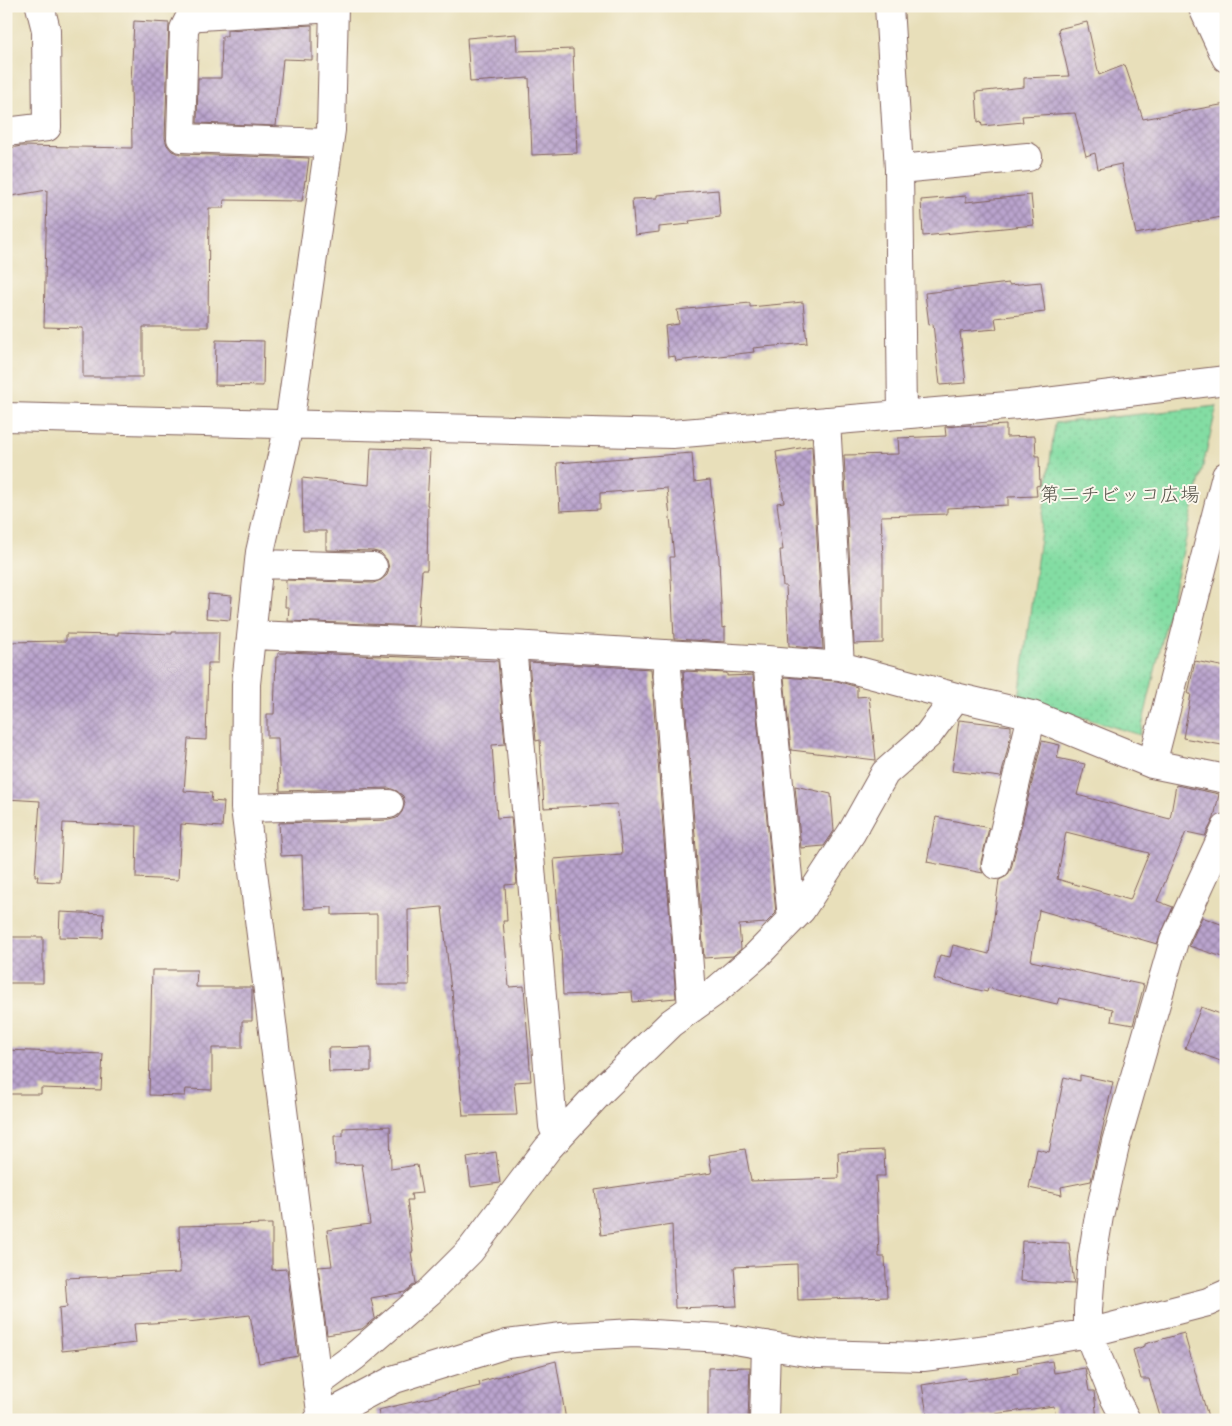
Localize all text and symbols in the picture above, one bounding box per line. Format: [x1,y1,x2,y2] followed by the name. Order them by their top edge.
[1040,483,1200,511] park label: 第二チビッコ広場

